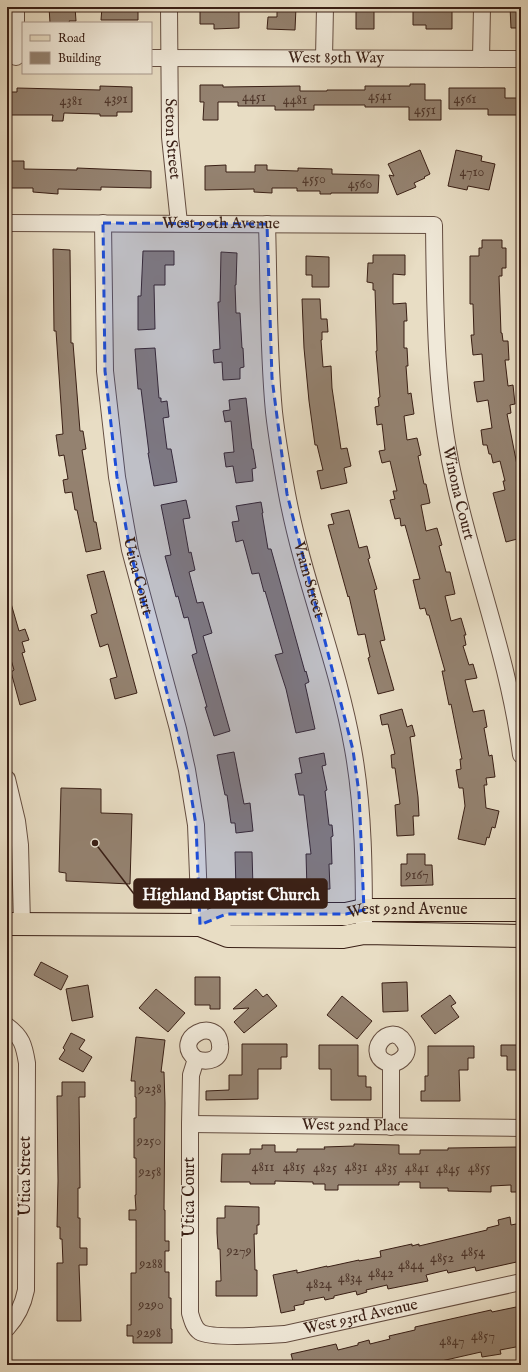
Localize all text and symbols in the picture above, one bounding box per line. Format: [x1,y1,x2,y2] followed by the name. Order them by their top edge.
[22,22,152,74] legend
[58,31,86,46] text: Road
[288,48,384,69] street label: West 89th Way
[58,51,102,66] text: Building
[368,87,392,105] house number: 4541
[242,88,266,106] house number: 4451
[104,90,128,108] house number: 4391
[454,90,476,108] house number: 4561
[283,91,307,109] house number: 4481
[60,92,82,110] house number: 4381
[160,98,184,181] street label: Seton Street
[414,101,436,119] house number: 4551
[459,163,485,181] house number: 4710
[302,170,326,188] house number: 4550
[348,175,372,193] house number: 4560
[162,214,280,234] street label: West 90th Avenue
[438,445,479,543] street label: Winona Court
[118,536,157,618] street label: Utica Court
[288,539,329,621] street label: Vrain Street
[404,866,429,884] house number: 9167
[134,879,327,908] callout: Highland Baptist Church
[142,885,321,906] text: Highland Baptist Church
[345,900,468,923] street label: West 92nd Avenue
[137,1080,162,1098] house number: 9238
[302,1115,408,1137] street label: West 92nd Place
[136,1132,161,1150] house number: 9250
[16,1136,36,1216] street label: Utica Street
[180,1157,200,1237] street label: Utica Court
[252,1158,274,1176] house number: 4811
[283,1158,305,1176] house number: 4815
[345,1158,367,1176] house number: 4831
[313,1159,337,1177] house number: 4825
[375,1159,397,1177] house number: 4835
[405,1159,429,1177] house number: 4841
[468,1159,490,1177] house number: 4855
[436,1160,460,1178] house number: 4845
[137,1163,162,1181] house number: 9258
[225,1242,252,1260] house number: 9279
[461,1243,485,1261] house number: 4854
[430,1249,454,1267] house number: 4852
[138,1255,163,1273] house number: 9288
[398,1256,424,1274] house number: 4844
[368,1264,394,1282] house number: 4842
[338,1269,362,1287] house number: 4834
[306,1275,332,1293] house number: 4824
[302,1295,420,1340] street label: West 93rd Avenue
[137,1296,164,1314] house number: 9290
[136,1324,161,1342] house number: 9298
[471,1327,495,1345] house number: 4857
[439,1332,465,1350] house number: 4847

